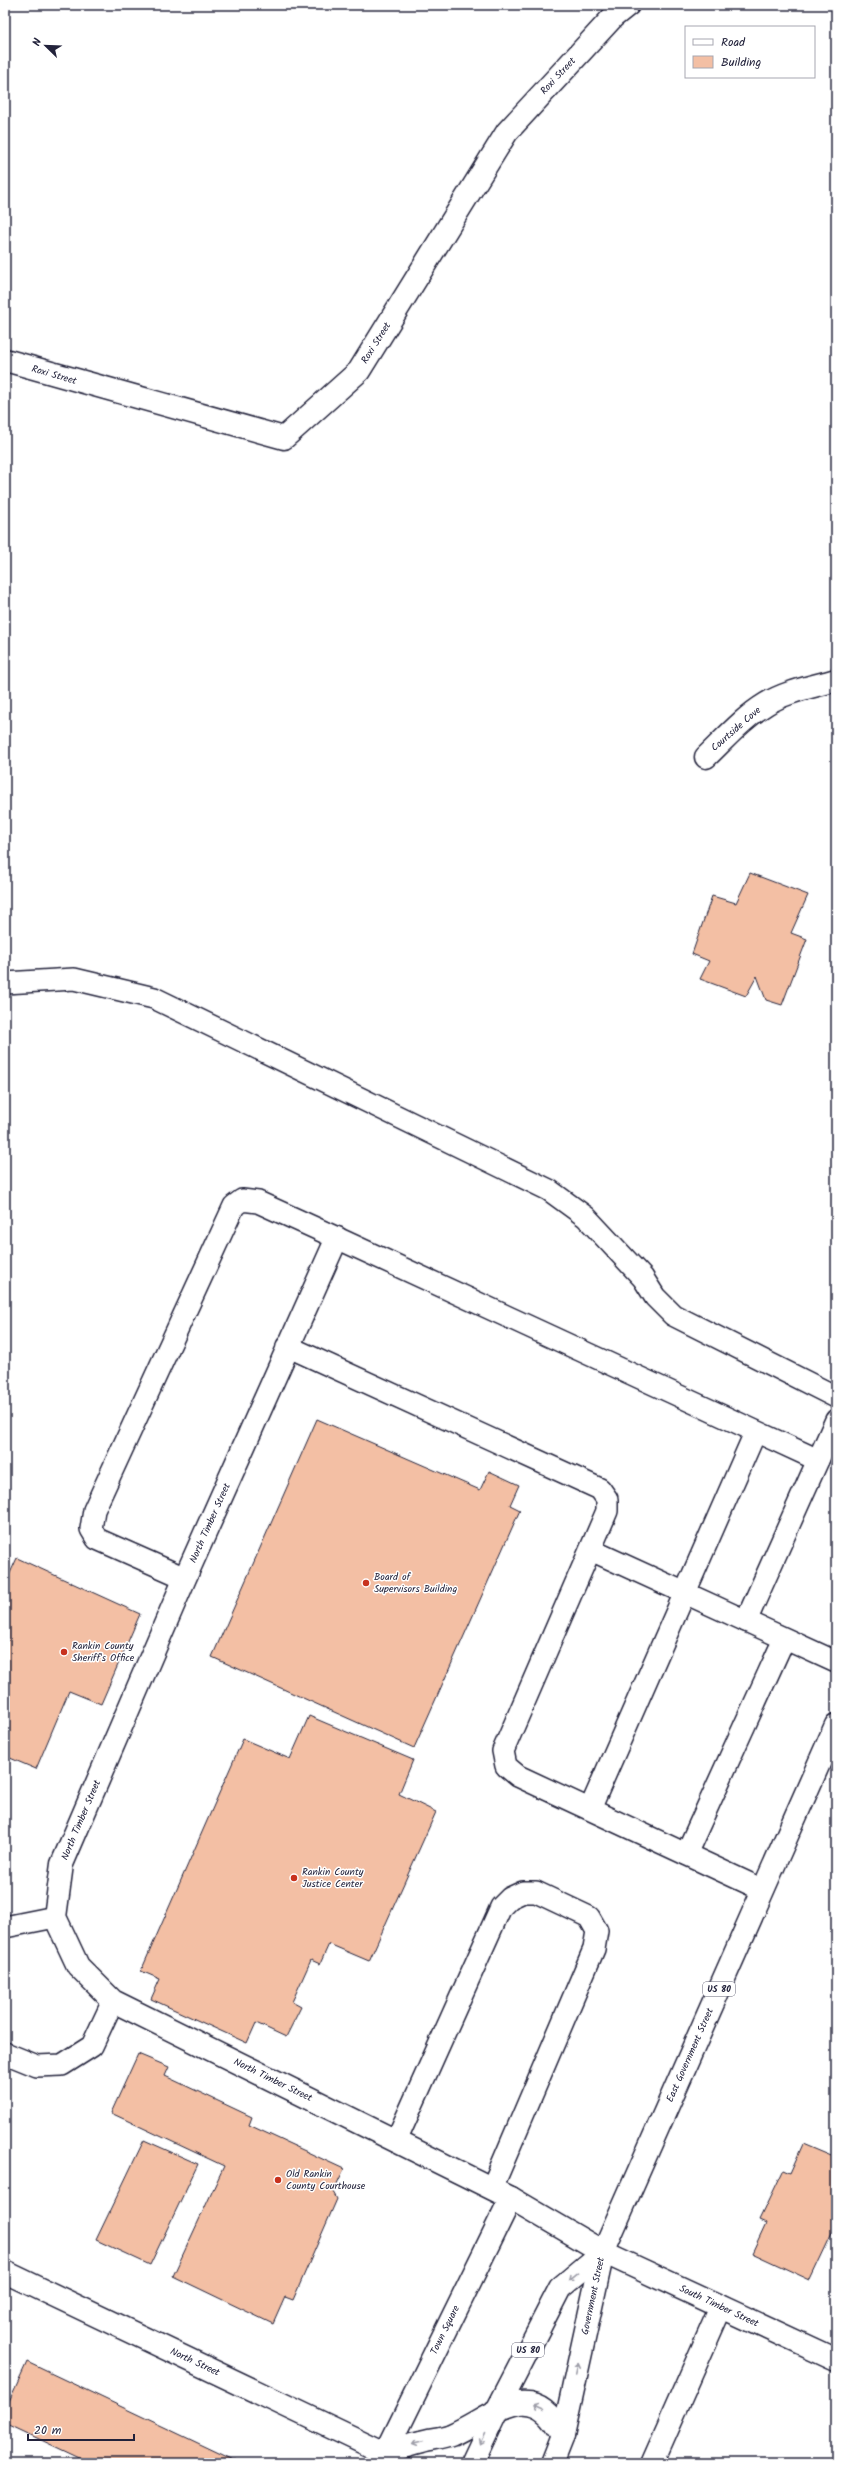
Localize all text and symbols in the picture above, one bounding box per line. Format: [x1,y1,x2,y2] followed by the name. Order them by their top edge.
[26,26,66,66] north arrow
[685,26,815,78] legend
[721,33,746,52] text: Road
[28,36,47,49] text: N
[536,53,580,98] street label: Roxi Street
[721,53,761,72] text: Building
[357,319,395,367] street label: Roxi Street
[29,361,79,389] street label: Roxi Street
[707,702,765,755] street label: Courtside Cove
[185,1480,235,1566] street label: North Timber Street
[374,1569,457,1597] place label: Board of Supervisors Building
[361,1578,371,1588] marker: Board of Supervisors Building
[72,1638,135,1666] place label: Rankin County Sheriff's Office
[59,1647,69,1657] marker: Rankin County Sheriff's Office
[57,1777,105,1863] street label: North Timber Street
[302,1864,364,1892] place label: Rankin County Justice Center
[289,1873,299,1883] marker: Rankin County Justice Center
[703,1982,735,1996] road number: US 80
[662,2005,718,2105] street label: East Government Street
[231,2054,315,2106] street label: North Timber Street
[286,2166,366,2194] place label: Old Rankin County Courthouse
[273,2175,283,2185] marker: Old Rankin County Courthouse
[577,2256,609,2336] street label: Government Street
[567,2273,578,2282] one-way arrow
[677,2281,761,2331] street label: South Timber Street
[426,2302,464,2357] street label: Town Square
[512,2343,544,2357] road number: US 80
[168,2344,223,2381] street label: North Street
[574,2363,582,2376] one-way arrow
[533,2402,545,2410] one-way arrow
[28,2416,134,2442] scale bar
[34,2421,62,2440] text: 20 m
[479,2433,487,2445] one-way arrow
[412,2440,425,2447] one-way arrow

